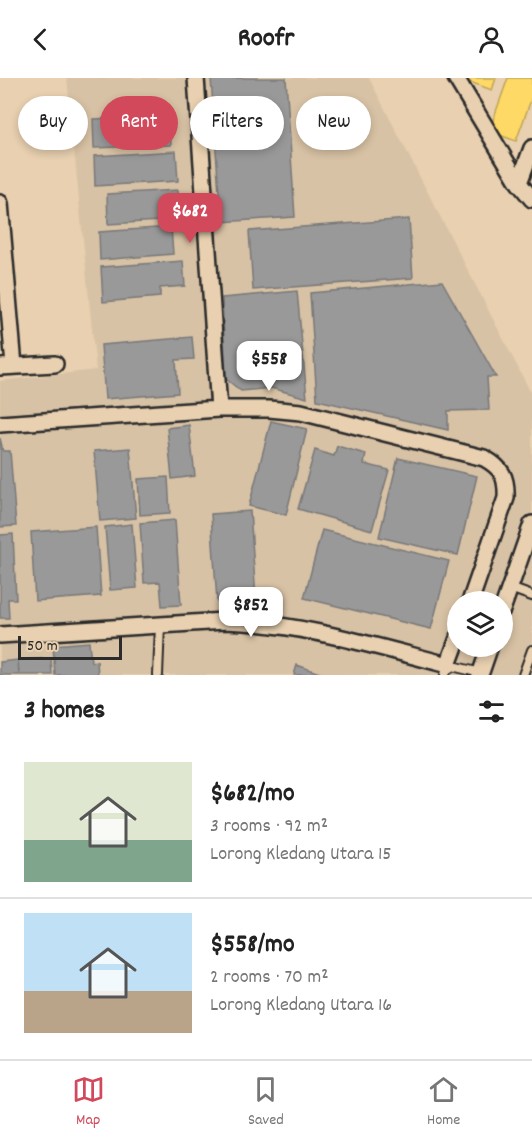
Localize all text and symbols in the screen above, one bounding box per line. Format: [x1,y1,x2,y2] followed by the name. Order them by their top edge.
[238,20,294,59] text: Roofr
[24,23,57,56] icon: back
[475,23,508,56] icon: person
[18,96,88,150] chip: Buy
[100,96,178,150] chip: Rent
[190,96,284,150] chip: Filters
[296,96,371,150] chip: New
[154,193,226,244] pin: $682
[172,198,208,226] text: $682
[233,341,305,392] pin: $558
[251,346,287,374] text: $558
[215,587,287,638] pin: $852
[447,591,513,657] map controls
[447,591,513,657] button: layers
[233,592,269,620] text: $852
[18,633,122,660] scale bar
[27,635,58,658] text: 50 m
[24,693,105,730] text: 3 homes
[475,695,508,728] icon: filters
[210,776,295,813] text: $682/mo
[72,786,144,858] icon: home
[210,813,328,841] text: 3 rooms · 92 m²
[210,841,392,869] text: Lorong Kledang Utara 15
[210,927,295,964] text: $558/mo
[72,937,144,1009] icon: home
[210,964,329,992] text: 2 rooms · 70 m²
[210,992,392,1020] text: Lorong Kledang Utara 16
[72,1073,105,1132] tab: Map
[248,1073,284,1132] tab: Saved
[427,1073,460,1132] tab: Home

